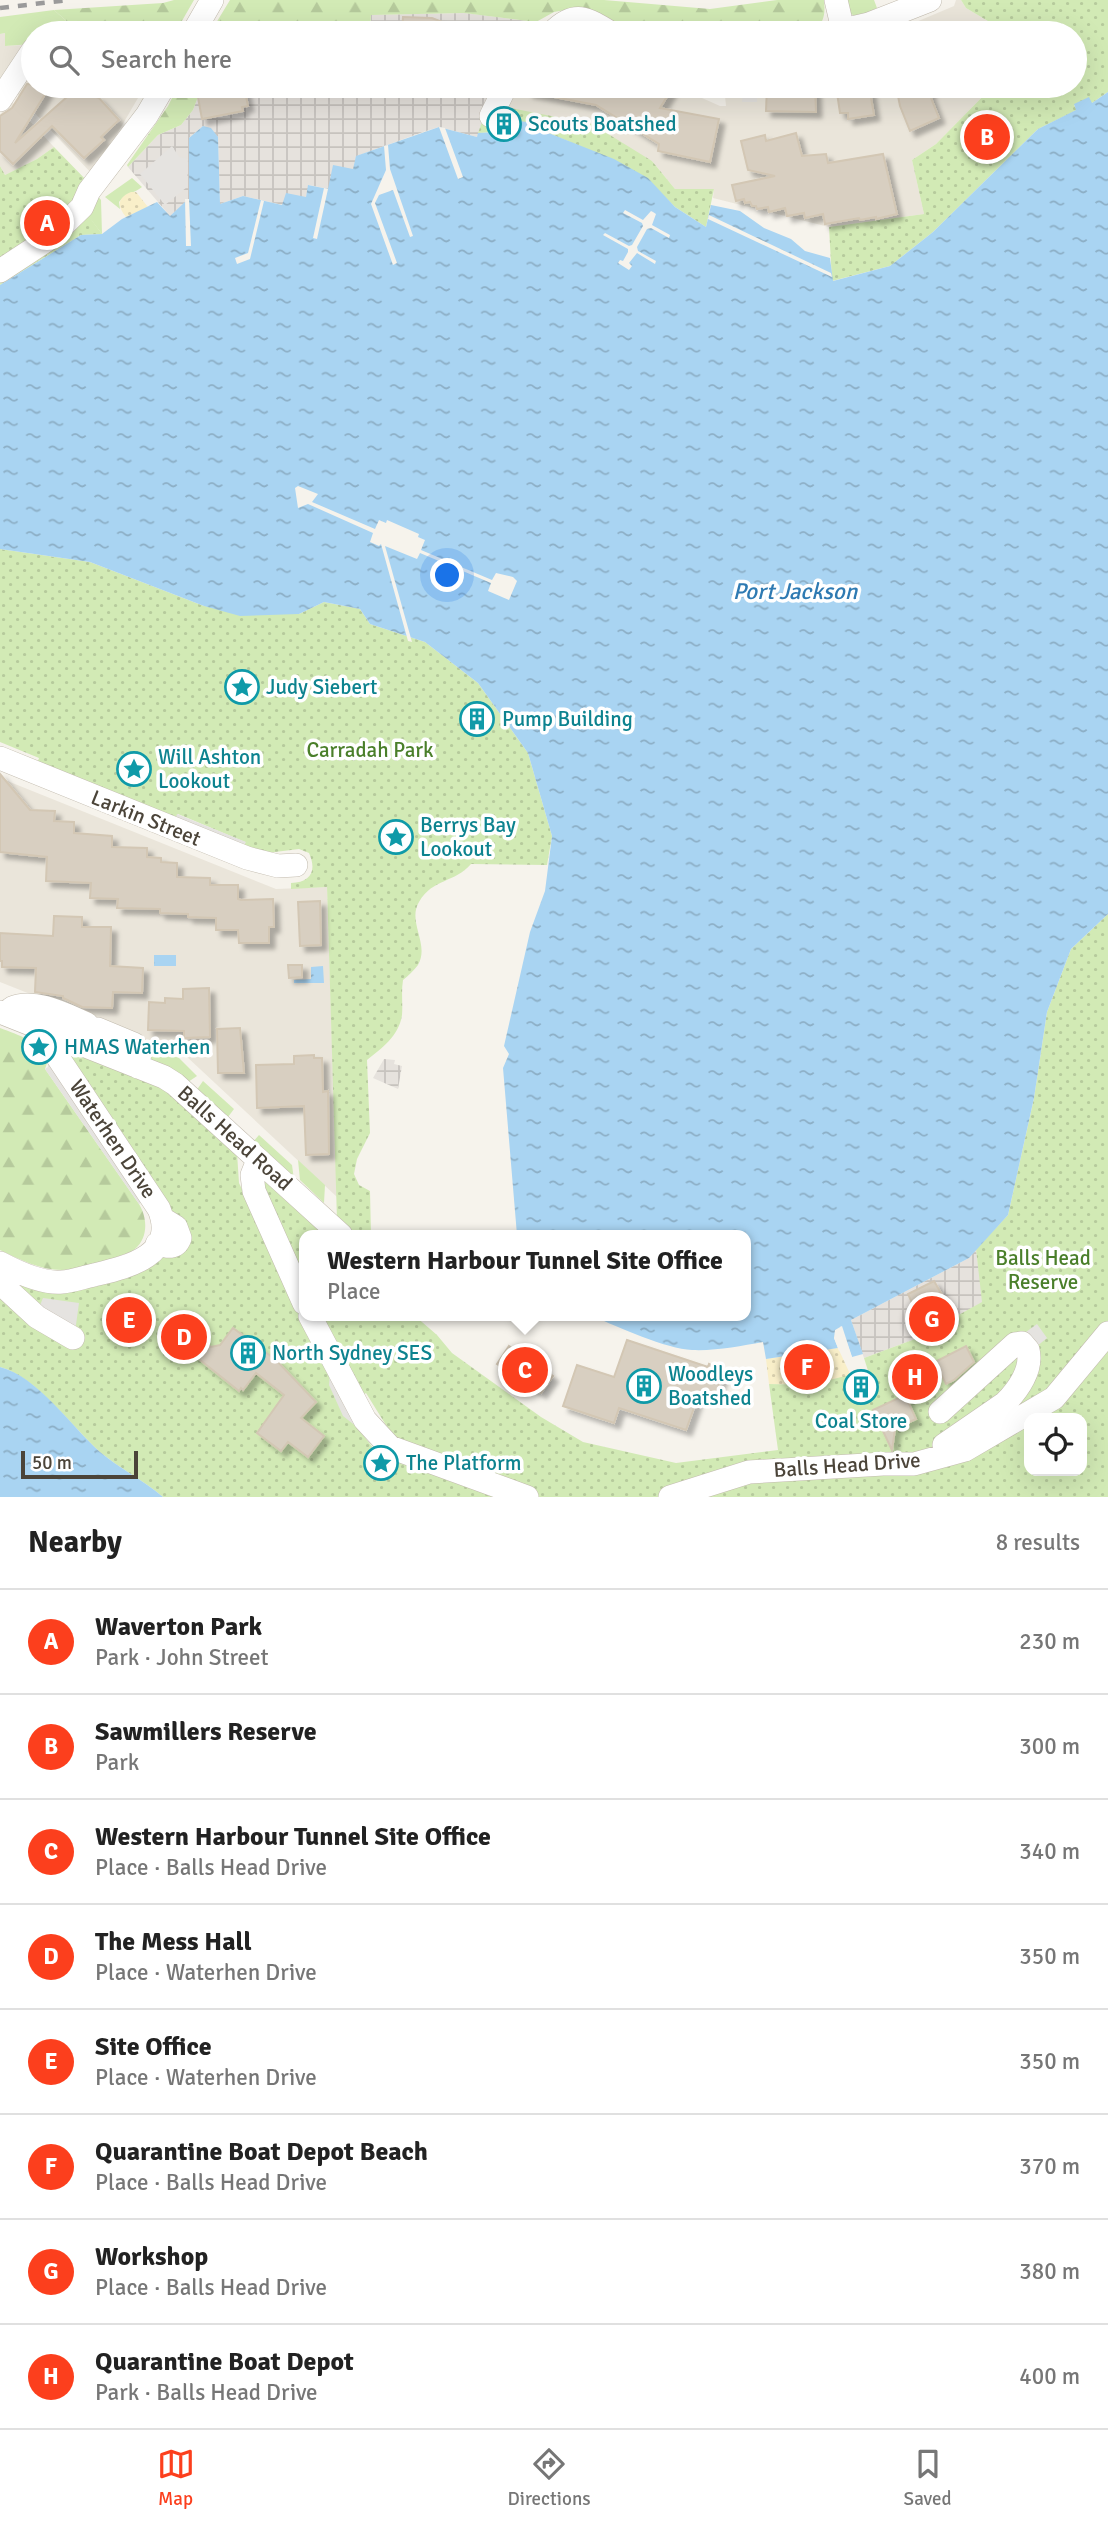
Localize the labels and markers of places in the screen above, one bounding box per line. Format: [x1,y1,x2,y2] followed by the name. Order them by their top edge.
[485,105,523,143] building icon: Scouts Boatshed
[528,111,677,137] place label: Scouts Boatshed
[964,111,1010,163] pin: B
[24,197,70,249] pin: A
[223,668,261,706] place icon: Judy Siebert
[266,674,377,700] place label: Judy Siebert
[458,700,496,738] building icon: Pump Building
[502,706,633,732] place label: Pump Building
[158,744,261,794] place label: Will Ashton Lookout
[115,750,153,788] place icon: Will Ashton Lookout
[420,812,516,862] place label: Berrys Bay Lookout
[377,818,415,856] place icon: Berrys Bay Lookout
[20,1028,58,1066] place icon: HMAS Waterhen
[64,1034,211,1060] place label: HMAS Waterhen
[909,1293,955,1345] pin: G
[106,1294,152,1346] pin: E
[161,1311,207,1363] pin: D
[229,1334,267,1372] building icon: North Sydney SES
[272,1340,432,1366] place label: North Sydney SES
[784,1341,830,1393] pin: F
[502,1344,548,1396] pin: C
[892,1351,938,1403] pin: H
[668,1361,753,1411] place label: Woodleys Boatshed
[625,1367,663,1405] building icon: Woodleys Boatshed
[842,1368,880,1406] building icon: Coal Store
[815,1408,907,1434] place label: Coal Store
[362,1444,400,1482] place icon: The Platform
[406,1450,521,1476] place label: The Platform

